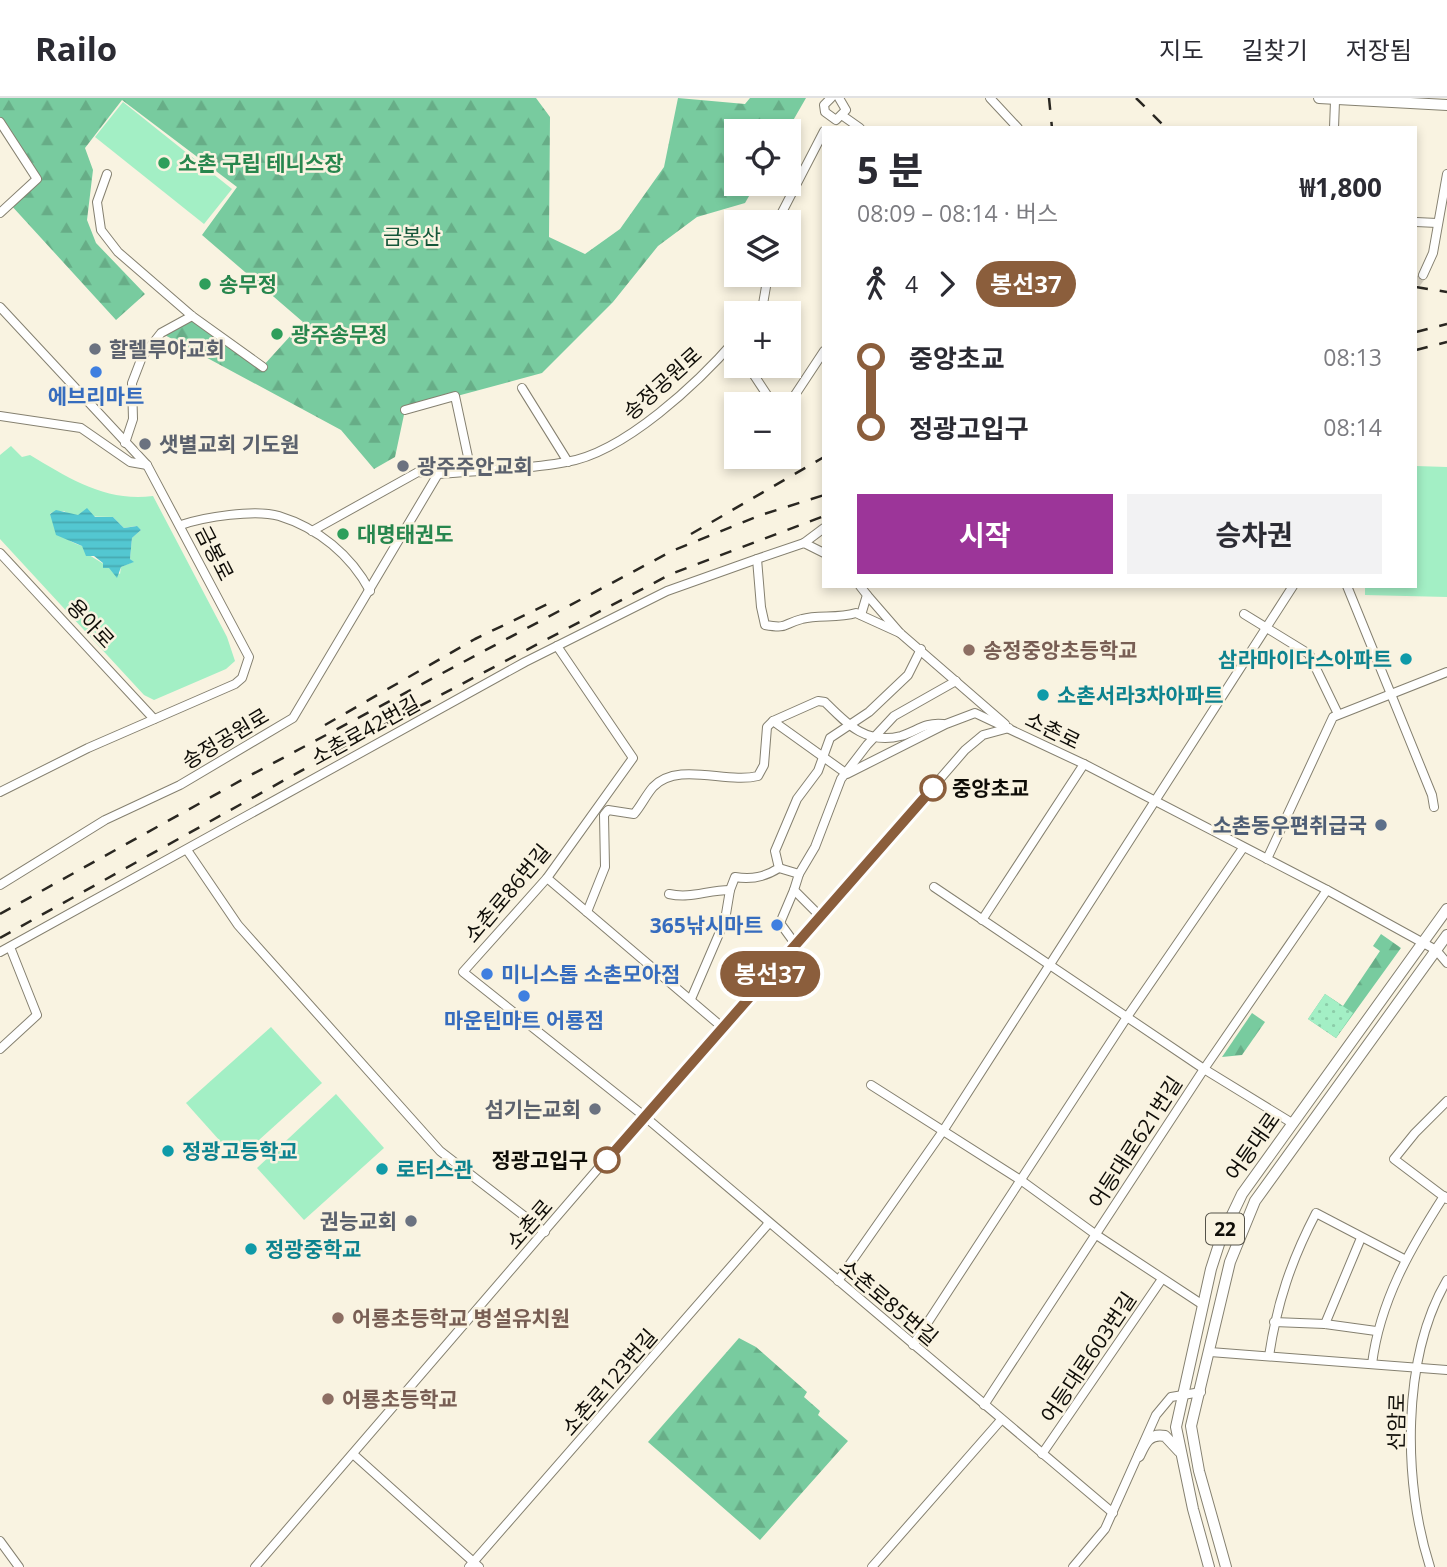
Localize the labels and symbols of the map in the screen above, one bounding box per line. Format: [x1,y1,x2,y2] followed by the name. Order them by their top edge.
[178,149,343,177] place label: 소촌 구립 테니스장
[156,155,172,171] marker: 소촌 구립 테니스장
[383,222,441,250] park label: 금봉산
[219,270,277,298] place label: 송무정
[197,276,213,292] marker: 송무정
[291,320,388,348] place label: 광주송무정
[269,326,285,342] marker: 광주송무정
[109,335,225,363] place label: 할렐루야교회
[617,340,707,426] street label: 송정공원로
[87,341,103,357] marker: 할렐루야교회
[88,364,104,380] marker: 에브리마트
[48,382,144,410] place label: 에브리마트
[159,430,300,458] place label: 샛별교회 기도원
[137,436,153,452] marker: 샛별교회 기도원
[417,452,533,480] place label: 광주주안교회
[395,458,411,474] marker: 광주주안교회
[357,520,454,548] place label: 대명태권도
[189,521,241,585] street label: 금봉로
[335,526,351,542] marker: 대명태권도
[61,592,121,654] street label: 용아로
[983,636,1138,664] place label: 송정중앙초등학교
[961,642,977,658] marker: 송정중앙초등학교
[1218,645,1392,673] place label: 삼라마이다스아파트
[1398,651,1414,667] marker: 삼라마이다스아파트
[1057,681,1224,709] place label: 소촌서라3차아파트
[1035,687,1051,703] marker: 소촌서라3차아파트
[305,689,425,771] street label: 소촌로42번길
[176,701,274,775] street label: 송정공원로
[1021,705,1085,755] street label: 소촌로
[952,774,1029,802] place label: 중앙초교
[920,775,946,801] marker: 중앙초교
[1212,811,1367,839] place label: 소촌동우편취급국
[1373,817,1389,833] marker: 소촌동우편취급국
[458,838,556,948] street label: 소촌로86번길
[650,911,763,939] place label: 365낚시마트
[769,917,785,933] marker: 365낚시마트
[721,951,819,997] line badge: 봉선37
[501,960,680,988] place label: 미니스톱 소촌모아점
[479,966,495,982] marker: 미니스톱 소촌모아점
[516,988,532,1004] marker: 마운틴마트 어룡점
[444,1006,604,1034] place label: 마운틴마트 어룡점
[1082,1071,1188,1213] street label: 어등대로621번길
[484,1095,581,1123] place label: 섬기는교회
[587,1101,603,1117] marker: 섬기는교회
[1218,1106,1286,1186] street label: 어등대로
[182,1137,298,1165] place label: 정광고등학교
[160,1143,176,1159] marker: 정광고등학교
[491,1146,588,1174] place label: 정광고입구
[594,1147,620,1173] marker: 정광고입구
[396,1155,473,1183] place label: 로터스관
[374,1161,390,1177] marker: 로터스관
[499,1193,559,1255] street label: 소촌로
[320,1207,397,1235] place label: 권능교회
[403,1213,419,1229] marker: 권능교회
[1206,1214,1244,1245] road number: 22
[265,1235,362,1263] place label: 정광중학교
[243,1241,259,1257] marker: 정광중학교
[834,1253,944,1351] street label: 소촌로85번길
[1034,1286,1142,1428] street label: 어등대로603번길
[352,1304,570,1332] place label: 어룡초등학교 병설유치원
[330,1310,346,1326] marker: 어룡초등학교 병설유치원
[555,1323,663,1441] street label: 소촌로123번길
[342,1385,458,1413] place label: 어룡초등학교
[320,1391,336,1407] marker: 어룡초등학교
[1381,1393,1411,1451] street label: 선암로

